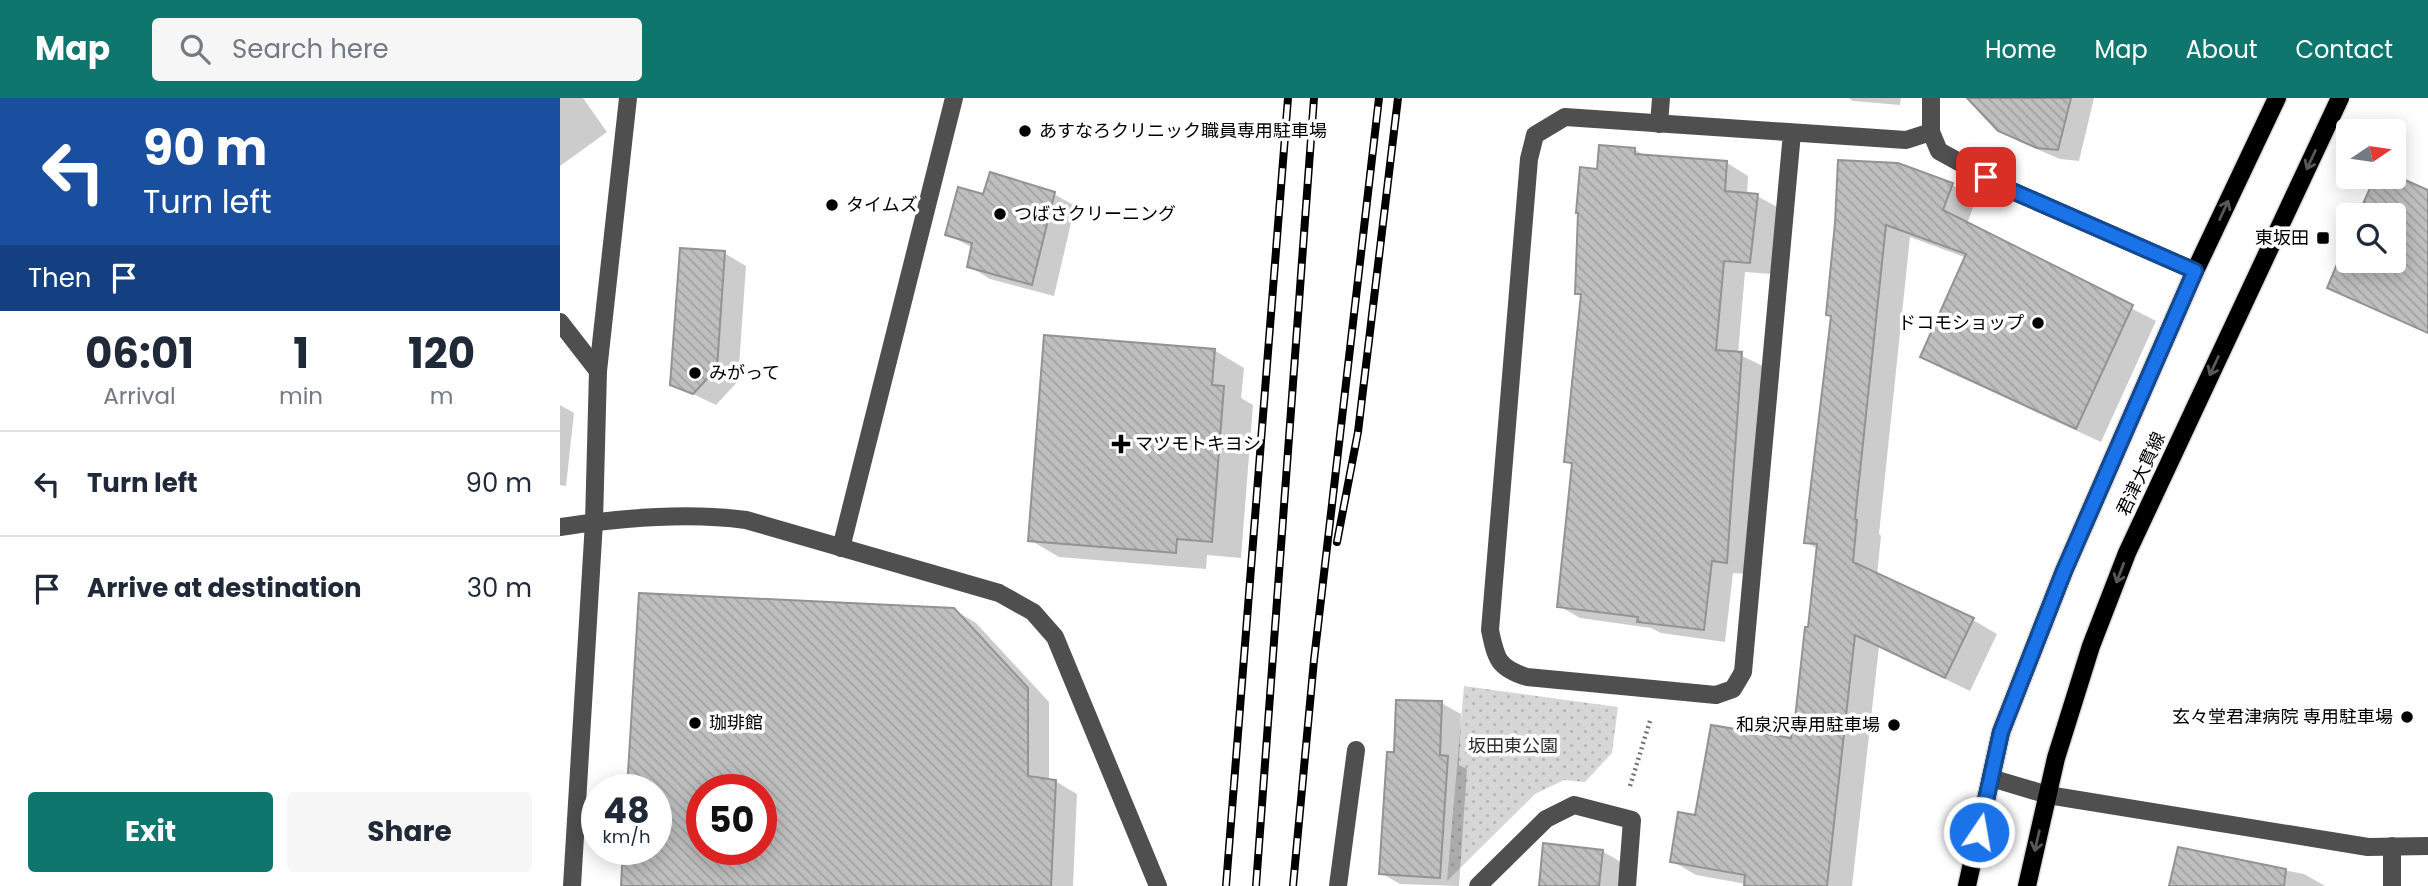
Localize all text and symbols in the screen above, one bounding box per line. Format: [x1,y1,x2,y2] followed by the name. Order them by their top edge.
[152,18,642,81] search box
[35,25,110,72] text: Map
[176,30,214,68] icon: search
[232,31,389,67] text: Search here
[1985,33,2057,66] text: Home
[2095,33,2148,66] text: Map
[2186,33,2257,66] text: About
[2295,33,2393,66] text: Contact
[143,114,267,182] text: 90 m
[1039,118,1327,143] place label: あすなろクリニック職員専用駐車場
[2336,119,2406,189] north arrow
[2336,119,2406,273] map controls
[1017,123,1033,139] marker: あすなろクリニック職員専用駐車場
[28,126,119,217] icon: left
[1956,147,2016,207] pin
[2304,149,2317,170] one-way arrow
[1967,158,2005,196] icon: arrive
[143,179,272,224] text: Turn left
[846,192,918,217] place label: タイムズ
[824,197,840,213] marker: タイムズ
[2218,200,2231,221] one-way arrow
[1014,201,1176,226] place label: つばさクリーニング
[2336,203,2406,273] button: search
[992,206,1008,222] marker: つばさクリーニング
[2255,225,2309,250] place label: 東坂田
[2315,230,2331,246] marker: 東坂田
[105,259,143,297] icon: arrive
[28,260,91,296] text: Then
[1898,310,2024,335] place label: ドコモショップ
[2030,315,2046,331] marker: ドコモショップ
[85,324,194,383] text: 06:01
[293,324,309,383] text: 1
[408,324,475,383] text: 120
[2207,355,2221,376] one-way arrow
[709,360,780,385] place label: みがって
[687,365,703,381] marker: みがって
[103,380,176,412] text: Arrival
[279,380,323,412] text: min
[430,380,453,412] text: m
[2110,428,2171,520] street label: 君津大貫線
[1135,431,1261,456] place label: マツモトキヨシ
[1113,436,1129,452] marker: マツモトキヨシ
[28,465,66,503] icon: left
[87,465,198,501] text: Turn left
[466,465,532,501] text: 90 m
[2112,561,2125,583] one-way arrow
[28,570,66,608] icon: arrive
[87,570,362,606] text: Arrive at destination
[467,570,532,606] text: 30 m
[2172,704,2393,729] place label: 玄々堂君津病院 専用駐車場
[2399,709,2415,725] marker: 玄々堂君津病院 専用駐車場
[709,710,763,735] place label: 珈琲館
[1736,712,1880,737] place label: 和泉沢専用駐車場
[687,715,703,731] marker: 珈琲館
[1886,717,1902,733] marker: 和泉沢専用駐車場
[1468,733,1558,758] park label: 坂田東公園
[686,774,777,865] speed limit sign: 50
[603,786,650,835] text: 48
[28,792,273,872] button: Exit
[287,792,532,872] button: Share
[1942,795,2016,869] position arrow
[603,824,650,849] text: km/h
[2030,829,2044,852] one-way arrow

